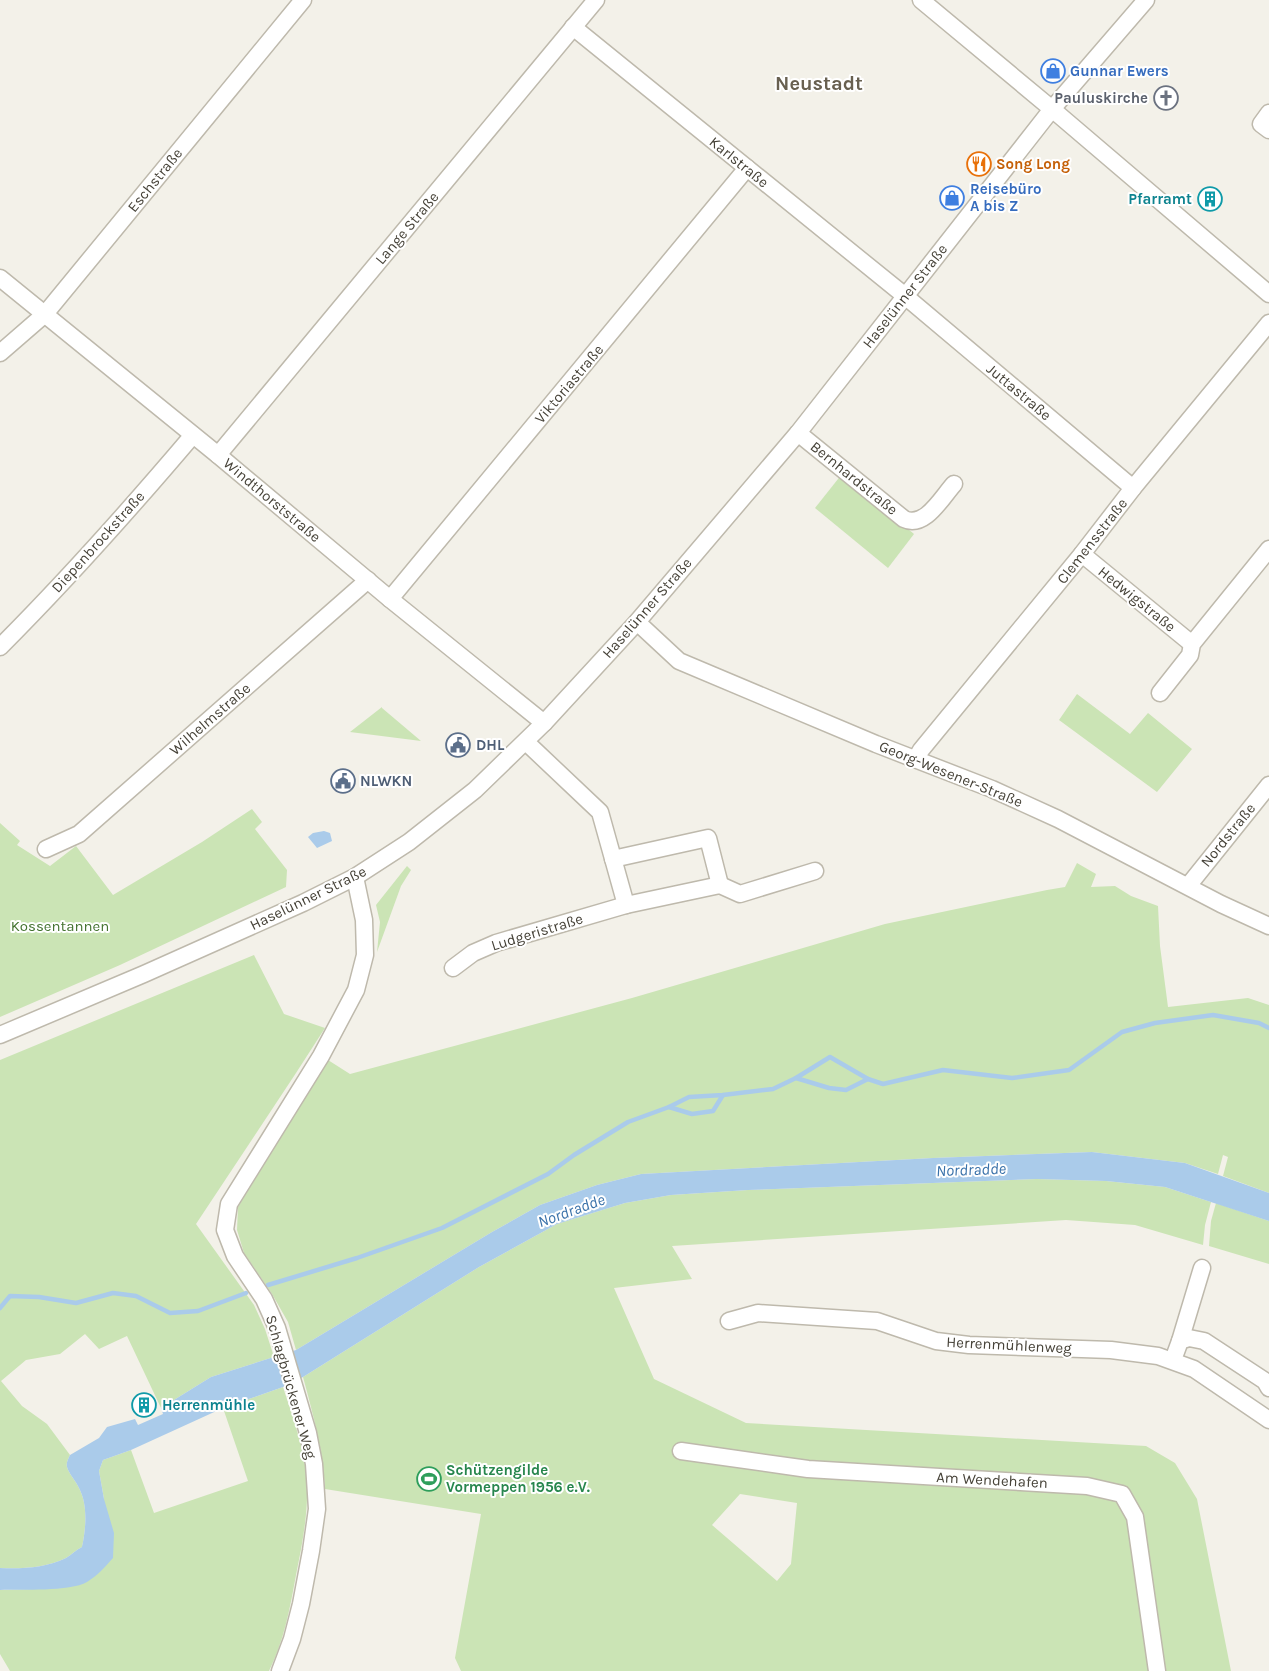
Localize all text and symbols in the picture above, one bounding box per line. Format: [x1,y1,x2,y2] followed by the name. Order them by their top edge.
[1040,58,1066,84] shop icon: Gunnar Ewers
[1070,62,1169,80] place label: Gunnar Ewers
[775,72,863,95] district label: Neustadt
[1153,85,1179,111] church icon: Pauluskirche
[1054,89,1148,107] place label: Pauluskirche
[706,133,772,191] street label: Karlstraße
[124,144,186,216] street label: Eschstraße
[966,151,992,177] restaurant icon: Song Long
[996,155,1070,173] place label: Song Long
[970,180,1041,215] place label: Reisebüro A bis Z
[939,185,965,211] shop icon: Reisebüro A bis Z
[1197,186,1223,212] building icon: Pfarramt
[371,188,443,268] street label: Lange Straße
[1128,190,1192,208] place label: Pfarramt
[859,240,951,352] street label: Haselünner Straße
[531,341,607,427] street label: Viktoriastraße
[983,360,1055,424] street label: Juttastraße
[807,437,901,519] street label: Bernhardstraße
[220,454,324,546] street label: Windthorststraße
[48,488,148,596] street label: Diepenbrockstraße
[1053,495,1131,587] street label: Clemensstraße
[598,554,696,662] street label: Haselünner Straße
[1095,562,1179,636] street label: Hedwigstraße
[166,679,254,759] street label: Wilhelmstraße
[445,732,471,758] public building icon: DHL
[476,736,505,754] place label: DHL
[877,737,1025,811] street label: Georg-Wesener-Straße
[330,768,356,794] public building icon: NLWKN
[360,772,412,790] place label: NLWKN
[1197,799,1259,871] street label: Nordstraße
[247,862,369,934] street label: Haselünner Straße
[489,909,585,955] street label: Ludgeristraße
[11,917,109,935] park label: Kossentannen
[936,1159,1007,1180] water label: Nordradde
[535,1189,608,1231] water label: Nordradde
[262,1313,320,1462] street label: Schlagbrückener Weg
[946,1333,1073,1357] street label: Herrenmühlenweg
[131,1392,157,1418] building icon: Herrenmühle
[162,1396,255,1414] place label: Herrenmühle
[446,1461,590,1496] place label: Schützengilde Vormeppen 1956 e.V.
[416,1466,442,1492] sports icon: Schützengilde Vormeppen 1956 e.V.
[936,1468,1048,1492] street label: Am Wendehafen

